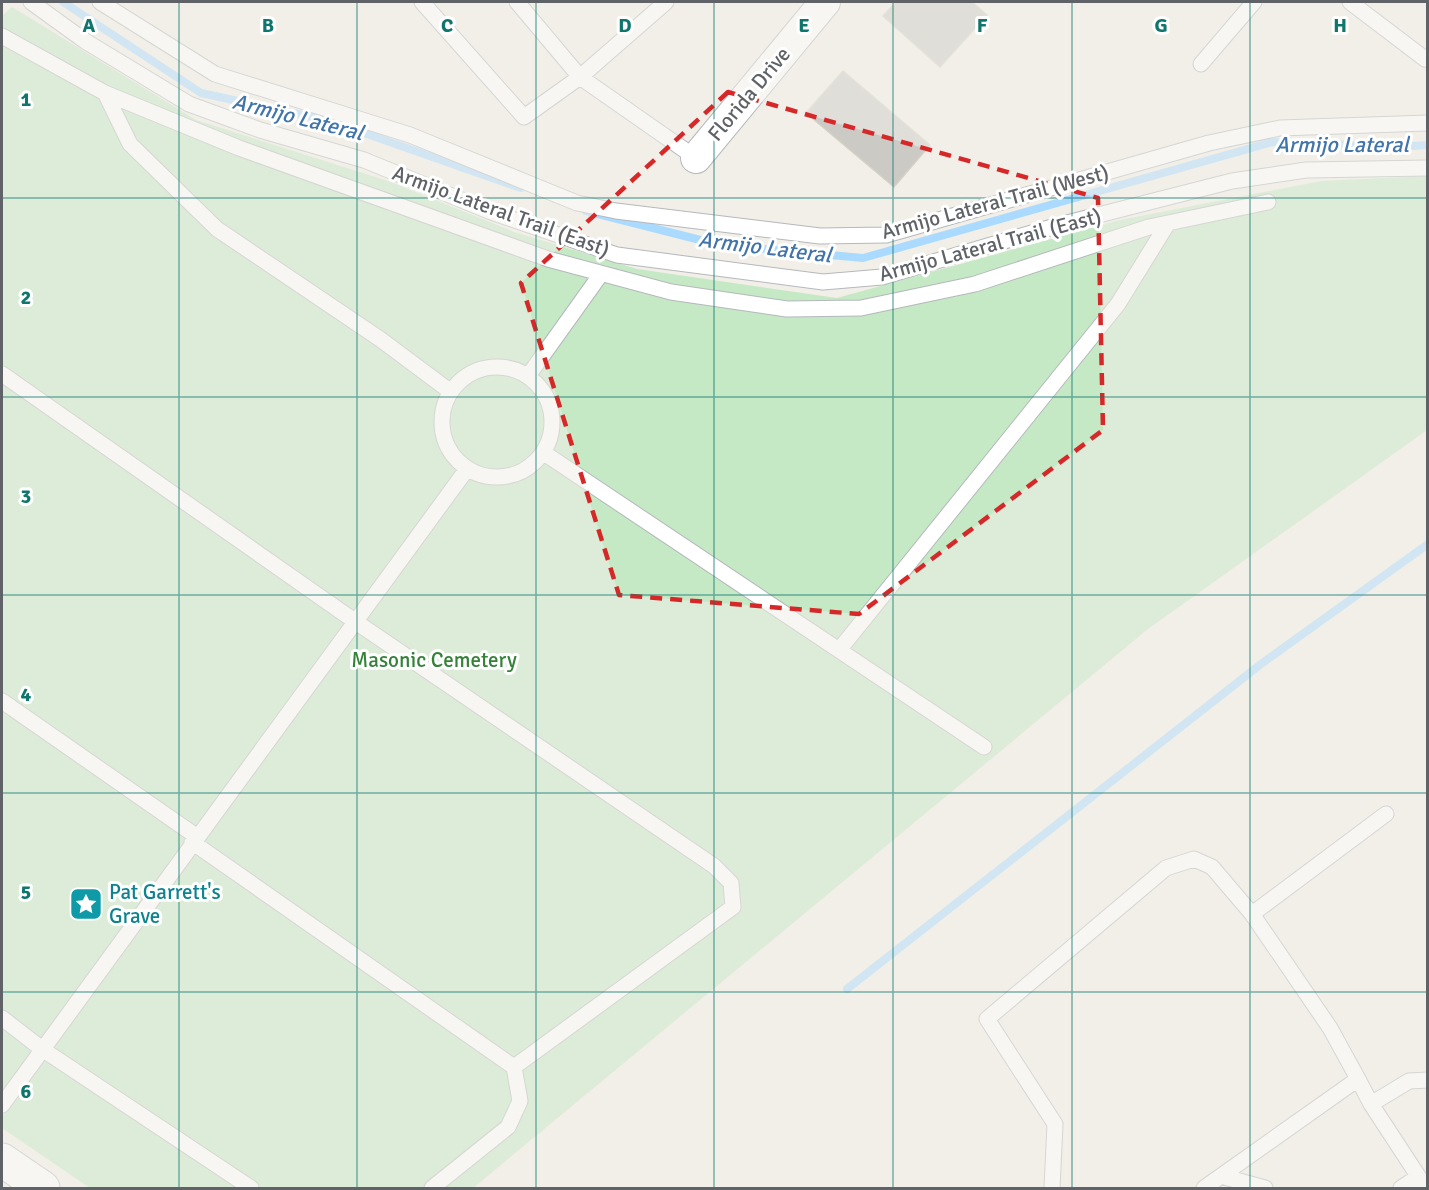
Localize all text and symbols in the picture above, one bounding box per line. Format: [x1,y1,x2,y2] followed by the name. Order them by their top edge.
[83,13,96,38] text: A
[262,13,274,38] text: B
[441,13,453,38] text: C
[618,13,632,38] text: D
[798,13,810,38] text: E
[977,13,988,38] text: F
[1154,13,1168,38] text: G
[1333,13,1347,38] text: H
[702,42,796,146] street label: Florida Drive
[21,87,32,112] text: 1
[230,88,368,147] water label: Armijo Lateral
[1275,131,1410,158] water label: Armijo Lateral
[878,159,1112,245] street label: Armijo Lateral Trail (West)
[389,160,613,262] street label: Armijo Lateral Trail (East)
[876,203,1104,287] street label: Armijo Lateral Trail (East)
[697,225,835,269] water label: Armijo Lateral
[21,285,31,310] text: 2
[21,484,31,509] text: 3
[351,647,517,673] park label: Masonic Cemetery
[21,682,32,707] text: 4
[109,879,221,929] place label: Pat Garrett's Grave
[21,880,31,905] text: 5
[68,886,104,922] place icon: Pat Garrett's Grave
[21,1079,32,1104] text: 6

